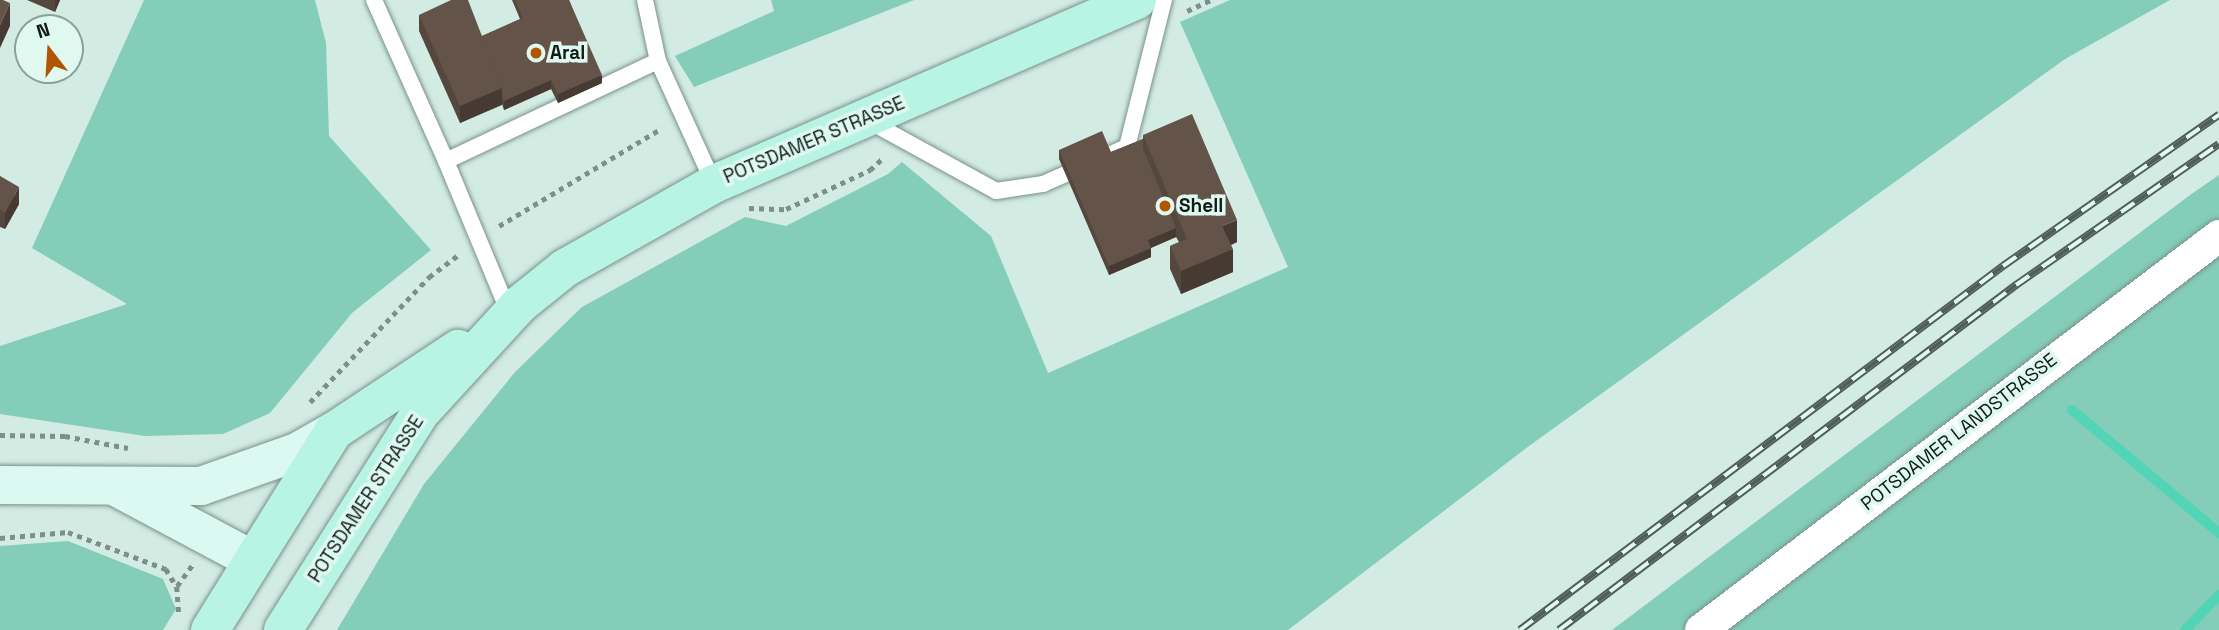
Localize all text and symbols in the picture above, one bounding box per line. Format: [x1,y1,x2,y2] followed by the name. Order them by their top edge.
[14,14,84,84] north arrow
[34,17,53,44] text: N
[550,42,585,64] place label: Aral
[528,45,544,61] marker: Aral
[720,92,908,188] street label: POTSDAMER STRASSE
[1179,195,1223,217] place label: Shell
[1157,198,1173,214] marker: Shell
[1857,349,2061,515] street label: POTSDAMER LANDSTRASSE
[303,411,429,587] street label: POTSDAMER STRASSE

